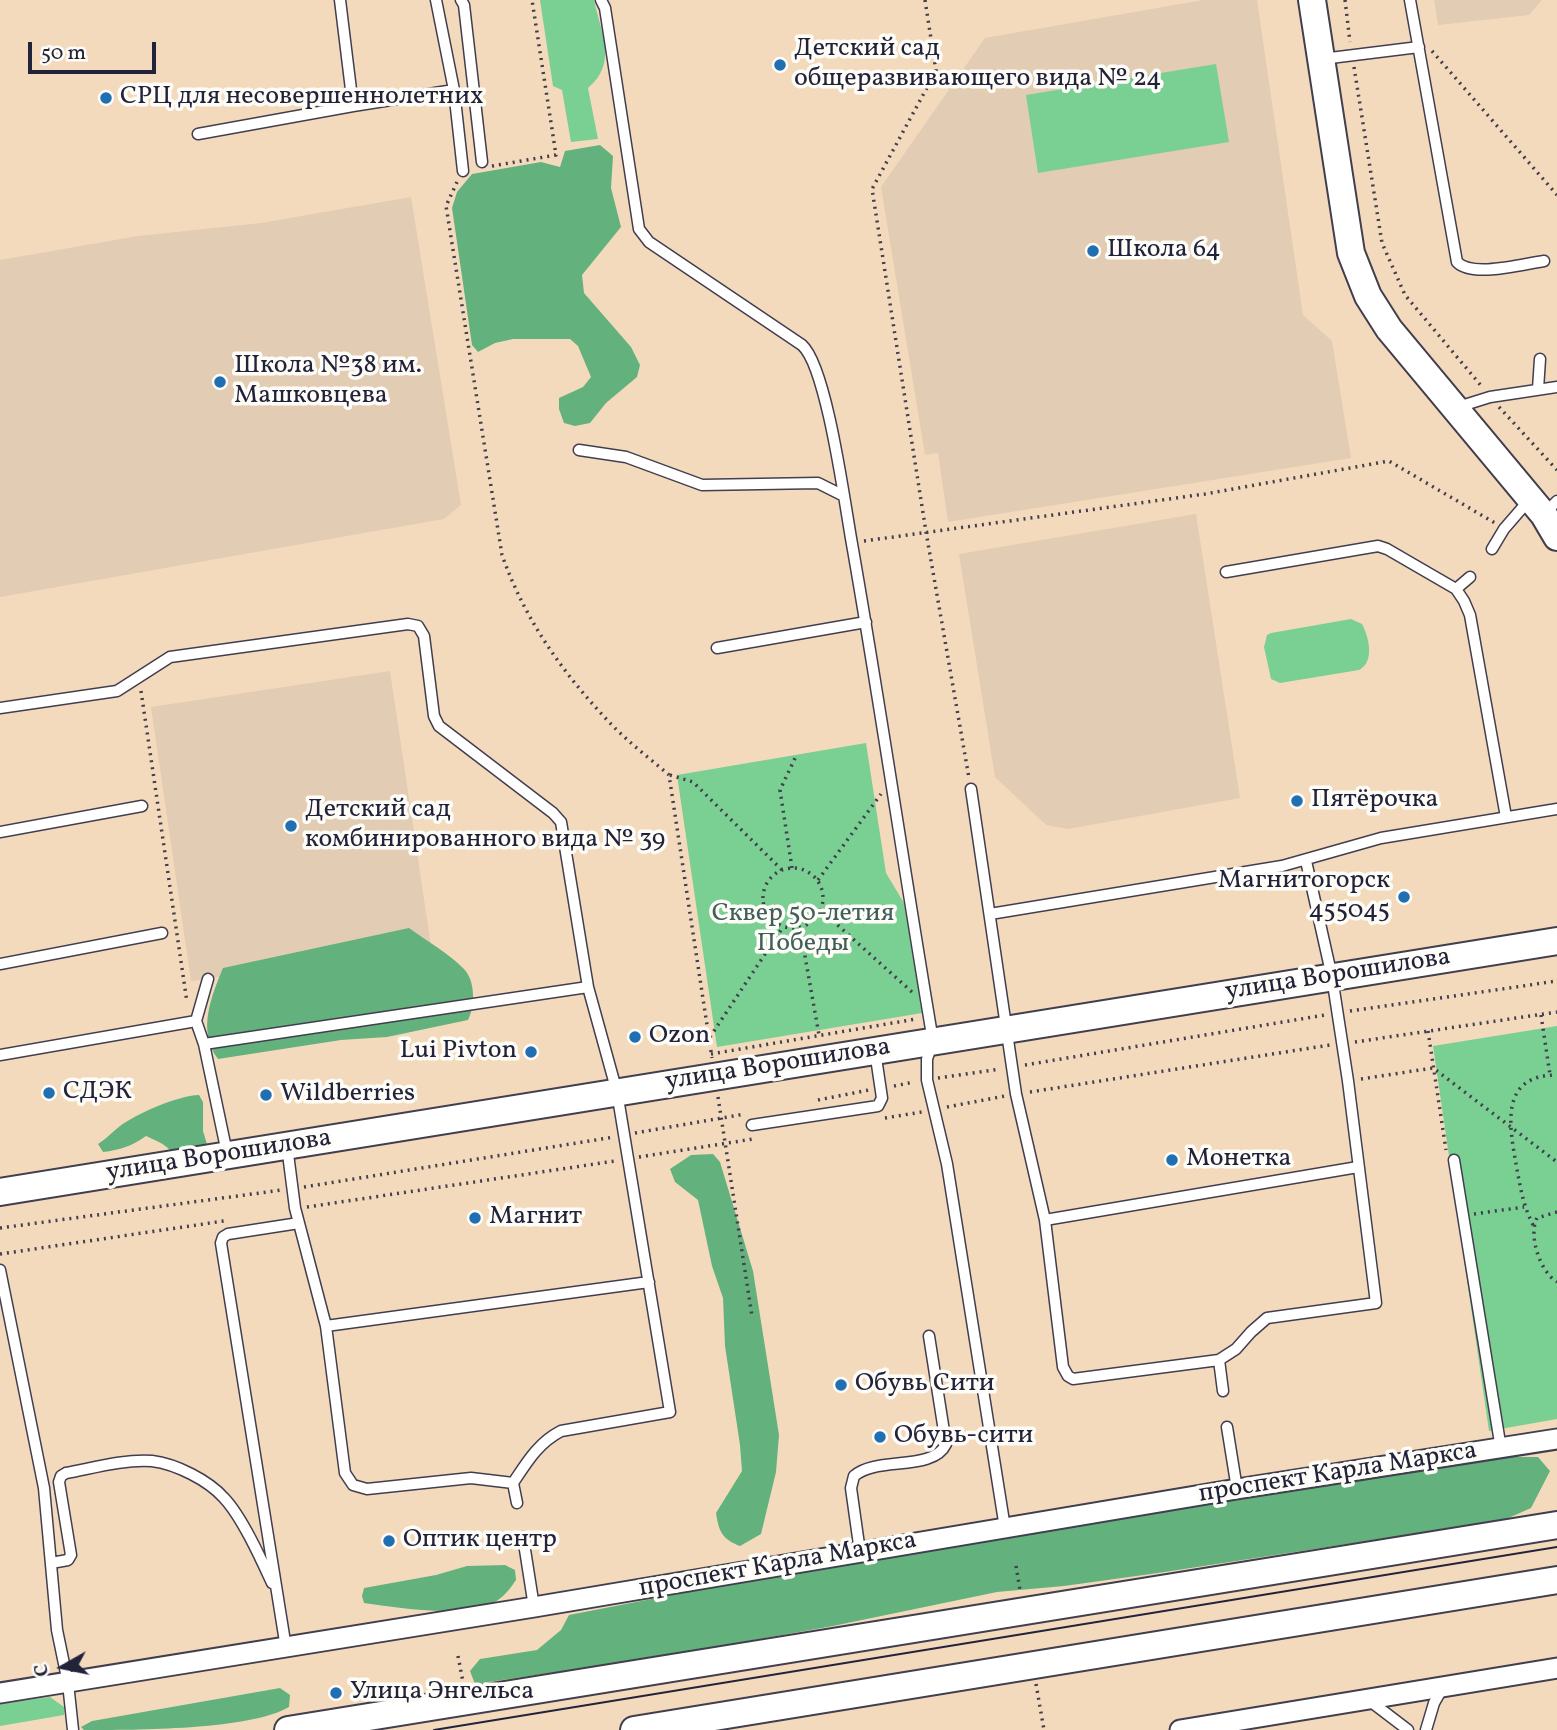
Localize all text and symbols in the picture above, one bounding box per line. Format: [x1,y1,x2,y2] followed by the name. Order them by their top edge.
[32,28,159,72] scale bar
[794,34,1162,96] place label: Детский сад общеразвивающего вида № 24
[41,39,86,68] text: 50 m
[772,57,788,73] marker: Детский сад общеразвивающего вида № 24
[120,82,484,114] place label: СРЦ для несовершеннолетних
[98,90,114,106] marker: СРЦ для несовершеннолетних
[1107,235,1221,267] place label: Школа 64
[1085,243,1101,259] marker: Школа 64
[234,351,422,412] place label: Школа №38 им. Машковцева
[212,374,228,390] marker: Школа №38 им. Машковцева
[1311,785,1439,817] place label: Пятёрочка
[1289,793,1305,809] marker: Пятёрочка
[305,795,665,856] place label: Детский сад комбинированного вида № 39
[283,818,299,834] marker: Детский сад комбинированного вида № 39
[1218,866,1390,928] place label: Магнитогорск 455045
[1396,889,1412,905] marker: Магнитогорск 455045
[712,899,894,960] park label: Сквер 50-летия Победы
[1223,943,1453,1009] street label: улица Ворошилова
[649,1021,710,1053] place label: Ozon
[627,1029,643,1045] marker: Ozon
[663,1033,893,1099] street label: улица Ворошилова
[400,1036,517,1068] place label: Lui Pivton
[523,1044,539,1060] marker: Lui Pivton
[63,1077,132,1109] place label: СДЭК
[280,1079,415,1111] place label: Wildberries
[41,1085,57,1101] marker: СДЭК
[258,1087,274,1103] marker: Wildberries
[104,1124,334,1190] street label: улица Ворошилова
[1186,1144,1291,1176] place label: Монетка
[1164,1152,1180,1168] marker: Монетка
[489,1202,582,1234] place label: Магнит
[467,1210,483,1226] marker: Магнит
[855,1369,995,1401] place label: Обувь Сити
[833,1377,849,1393] marker: Обувь Сити
[894,1421,1033,1453] place label: Обувь-сити
[872,1429,888,1445] marker: Обувь-сити
[1197,1437,1479,1511] street label: проспект Карла Маркса
[403,1525,557,1557] place label: Оптик центр
[637,1526,919,1606] street label: проспект Карла Маркса
[381,1533,397,1549] marker: Оптик центр
[28,1632,98,1702] north arrow
[28,1662,56,1678] text: С
[350,1677,534,1709] place label: Улица Энгельса
[328,1685,344,1701] marker: Улица Энгельса

